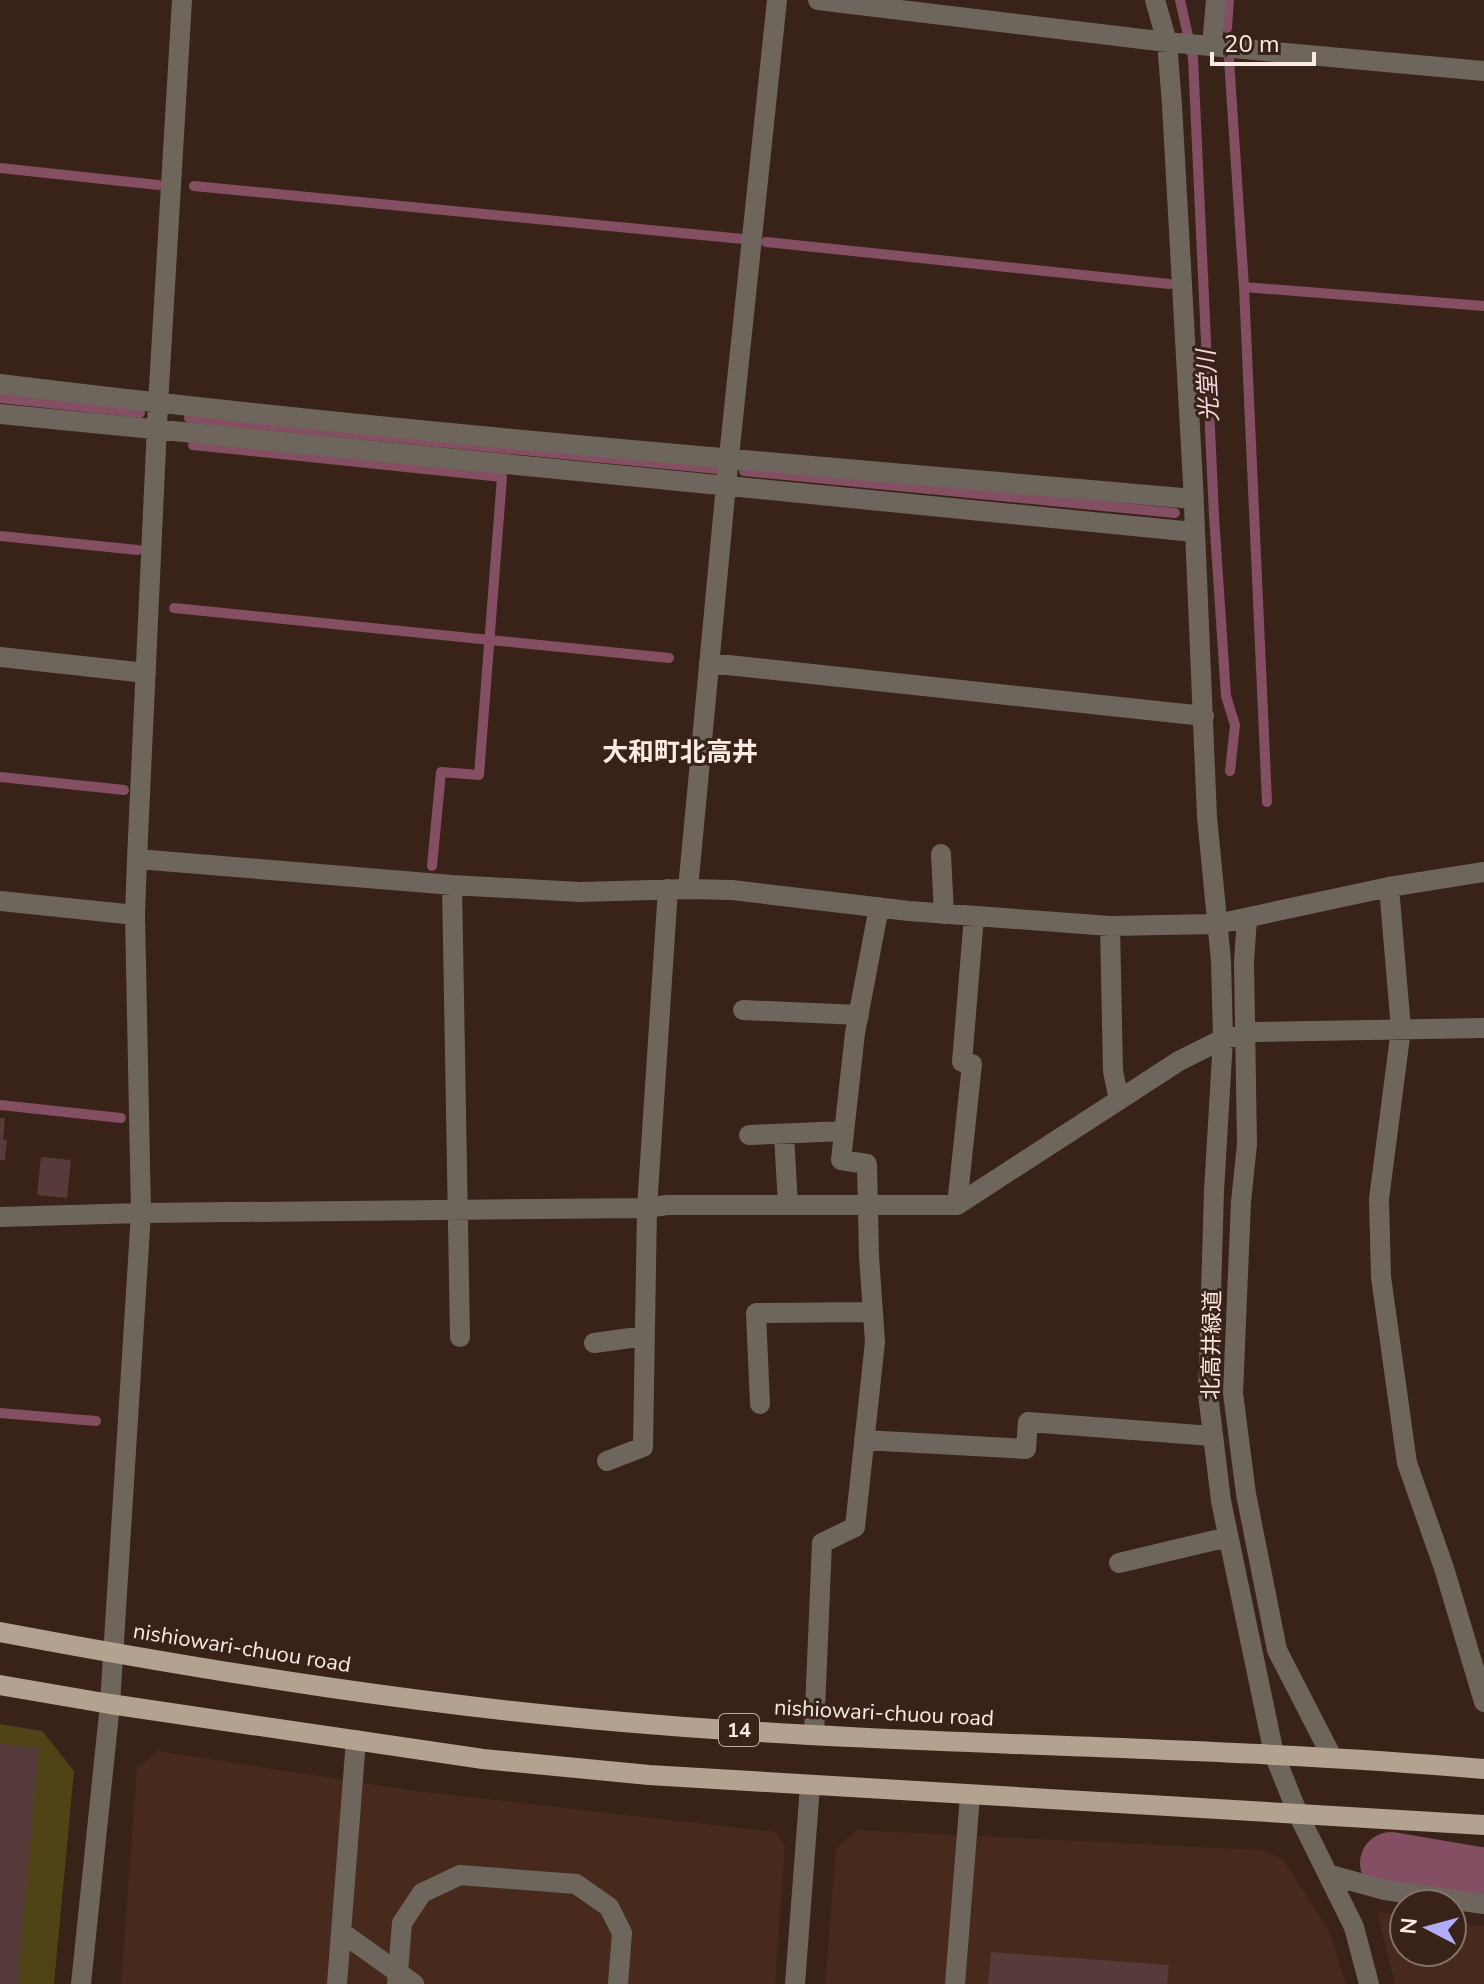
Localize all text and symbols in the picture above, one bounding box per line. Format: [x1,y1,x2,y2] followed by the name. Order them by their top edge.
[1212,16,1314,66] scale bar
[1224,28,1280,60] text: 20 m
[1190,346,1226,423] water label: 光堂川
[602,735,758,770] district label: 大和町北高井
[1196,1290,1228,1400] street label: 北高井緑道
[131,1616,353,1680] street label: nishiowari-chuou road
[773,1692,995,1734] street label: nishiowari-chuou road
[719,1714,759,1746] road number: 14
[1388,1888,1468,1968] north arrow
[1393,1916,1425,1936] text: N

